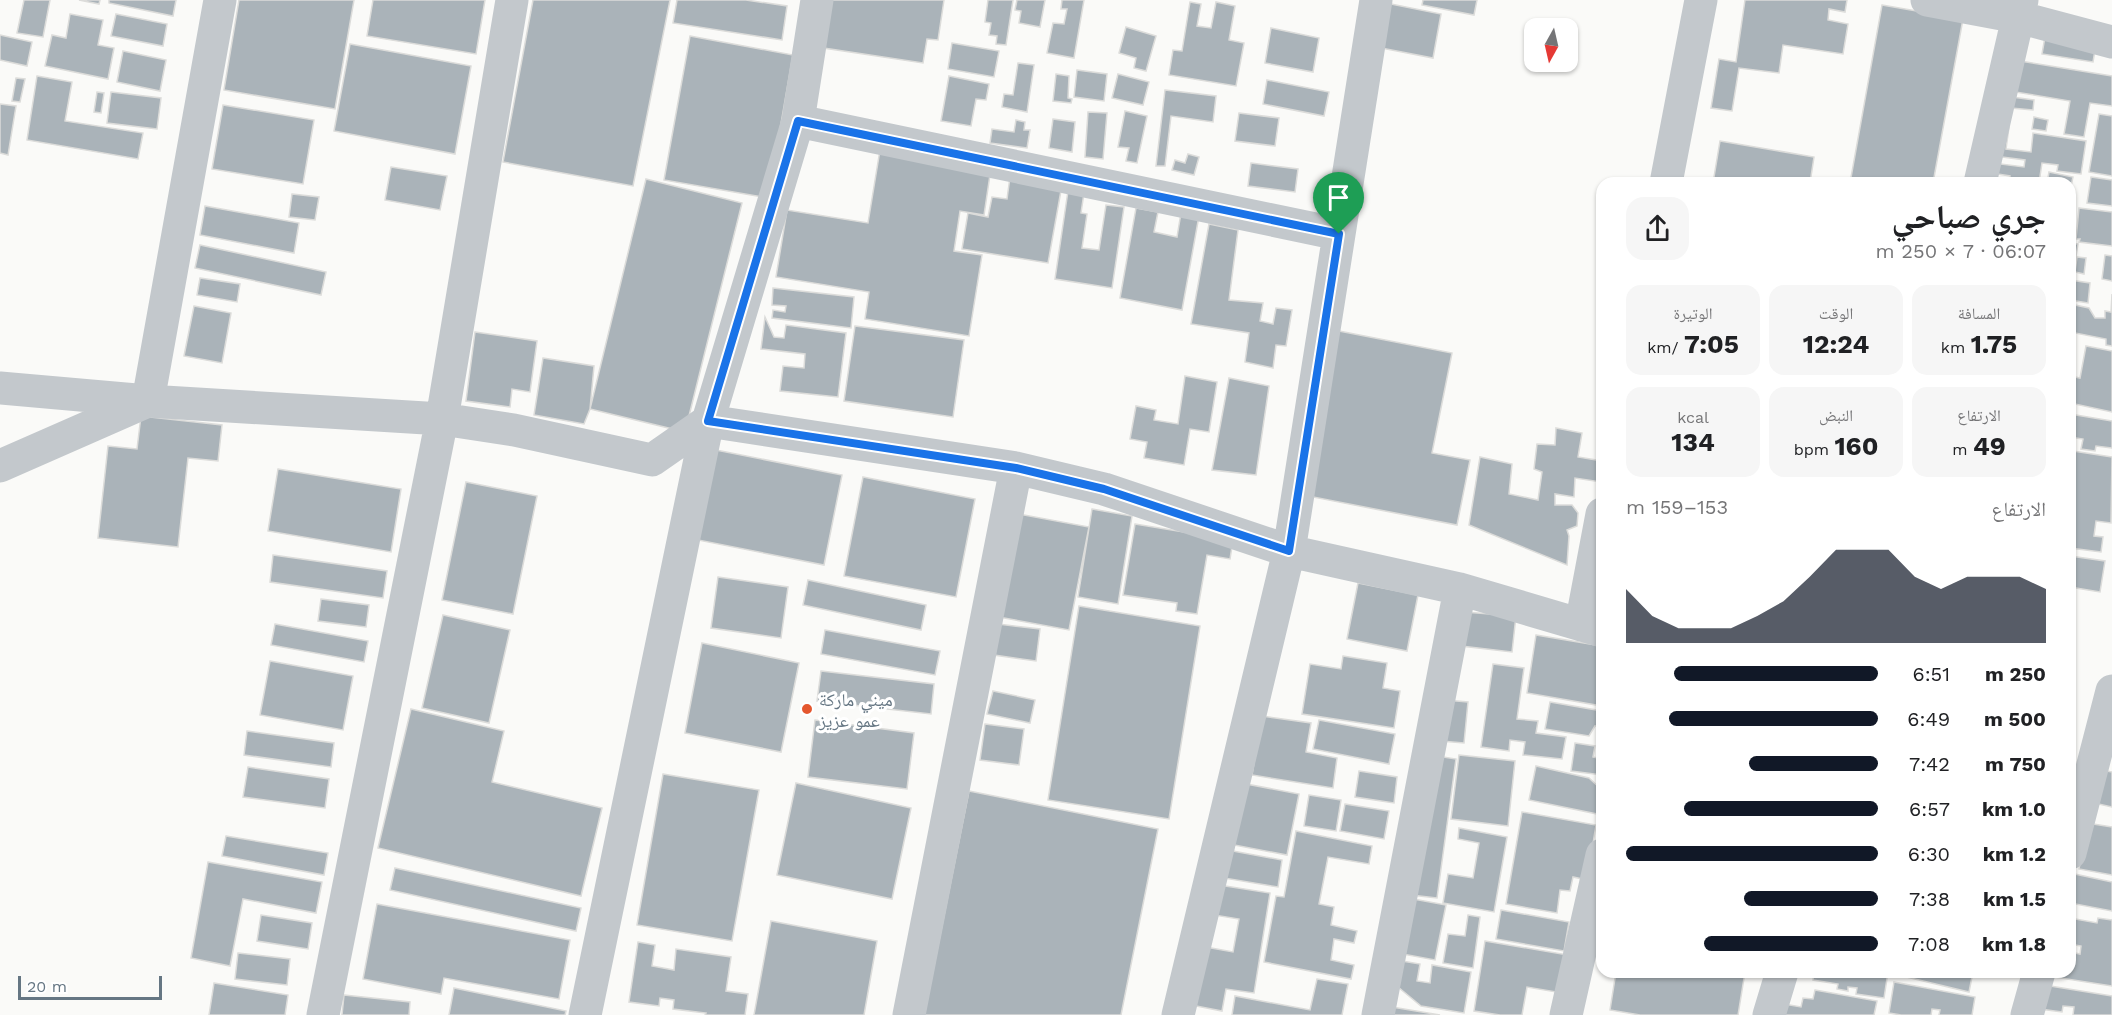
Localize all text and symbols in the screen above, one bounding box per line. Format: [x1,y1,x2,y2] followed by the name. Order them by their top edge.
[1524,18,1578,72] north arrow
[1524,18,1578,72] map controls
[1313,172,1364,234] pin
[1322,181,1355,214] icon: arrive
[1626,197,1689,260] button: share
[1892,197,2046,236] text: جري صباحي
[1875,239,2046,263] text: 06:07 · 7 × 250 m
[1674,304,1712,323] text: الوتيرة
[1819,304,1853,323] text: الوقت
[1958,304,2000,323] text: المسافة
[1684,329,1739,359] text: 7:05
[1803,329,1869,359] text: 12:24
[1971,329,2017,359] text: 1.75
[1647,338,1684,357] text: /km
[1941,338,1971,357] text: km
[1819,406,1853,425] text: النبض
[1957,406,2001,425] text: الارتفاع
[1677,408,1709,427] text: kcal
[1671,427,1715,457] text: 134
[1834,431,1878,461] text: 160
[1973,431,2006,461] text: 49
[1794,440,1834,459] text: bpm
[1952,440,1973,459] text: m
[1626,495,1728,519] text: 153–159 m
[1991,497,2046,521] text: الارتفاع
[1912,662,1950,686] text: 6:51
[1985,662,2046,686] text: 250 m
[818,689,893,731] place label: ميني ماركة عمو عزيز
[800,702,814,716] marker: ميني ماركة عمو عزيز
[1907,707,1950,731] text: 6:49
[1984,707,2046,731] text: 500 m
[1909,752,1950,776] text: 7:42
[1985,752,2046,776] text: 750 m
[1909,797,1950,821] text: 6:57
[1982,797,2046,821] text: 1.0 km
[1908,842,1950,866] text: 6:30
[1983,842,2046,866] text: 1.2 km
[1909,887,1950,911] text: 7:38
[1983,887,2046,911] text: 1.5 km
[1908,932,1950,956] text: 7:08
[1982,932,2046,956] text: 1.8 km
[18,973,162,1000] scale bar
[27,977,67,996] text: 20 m

